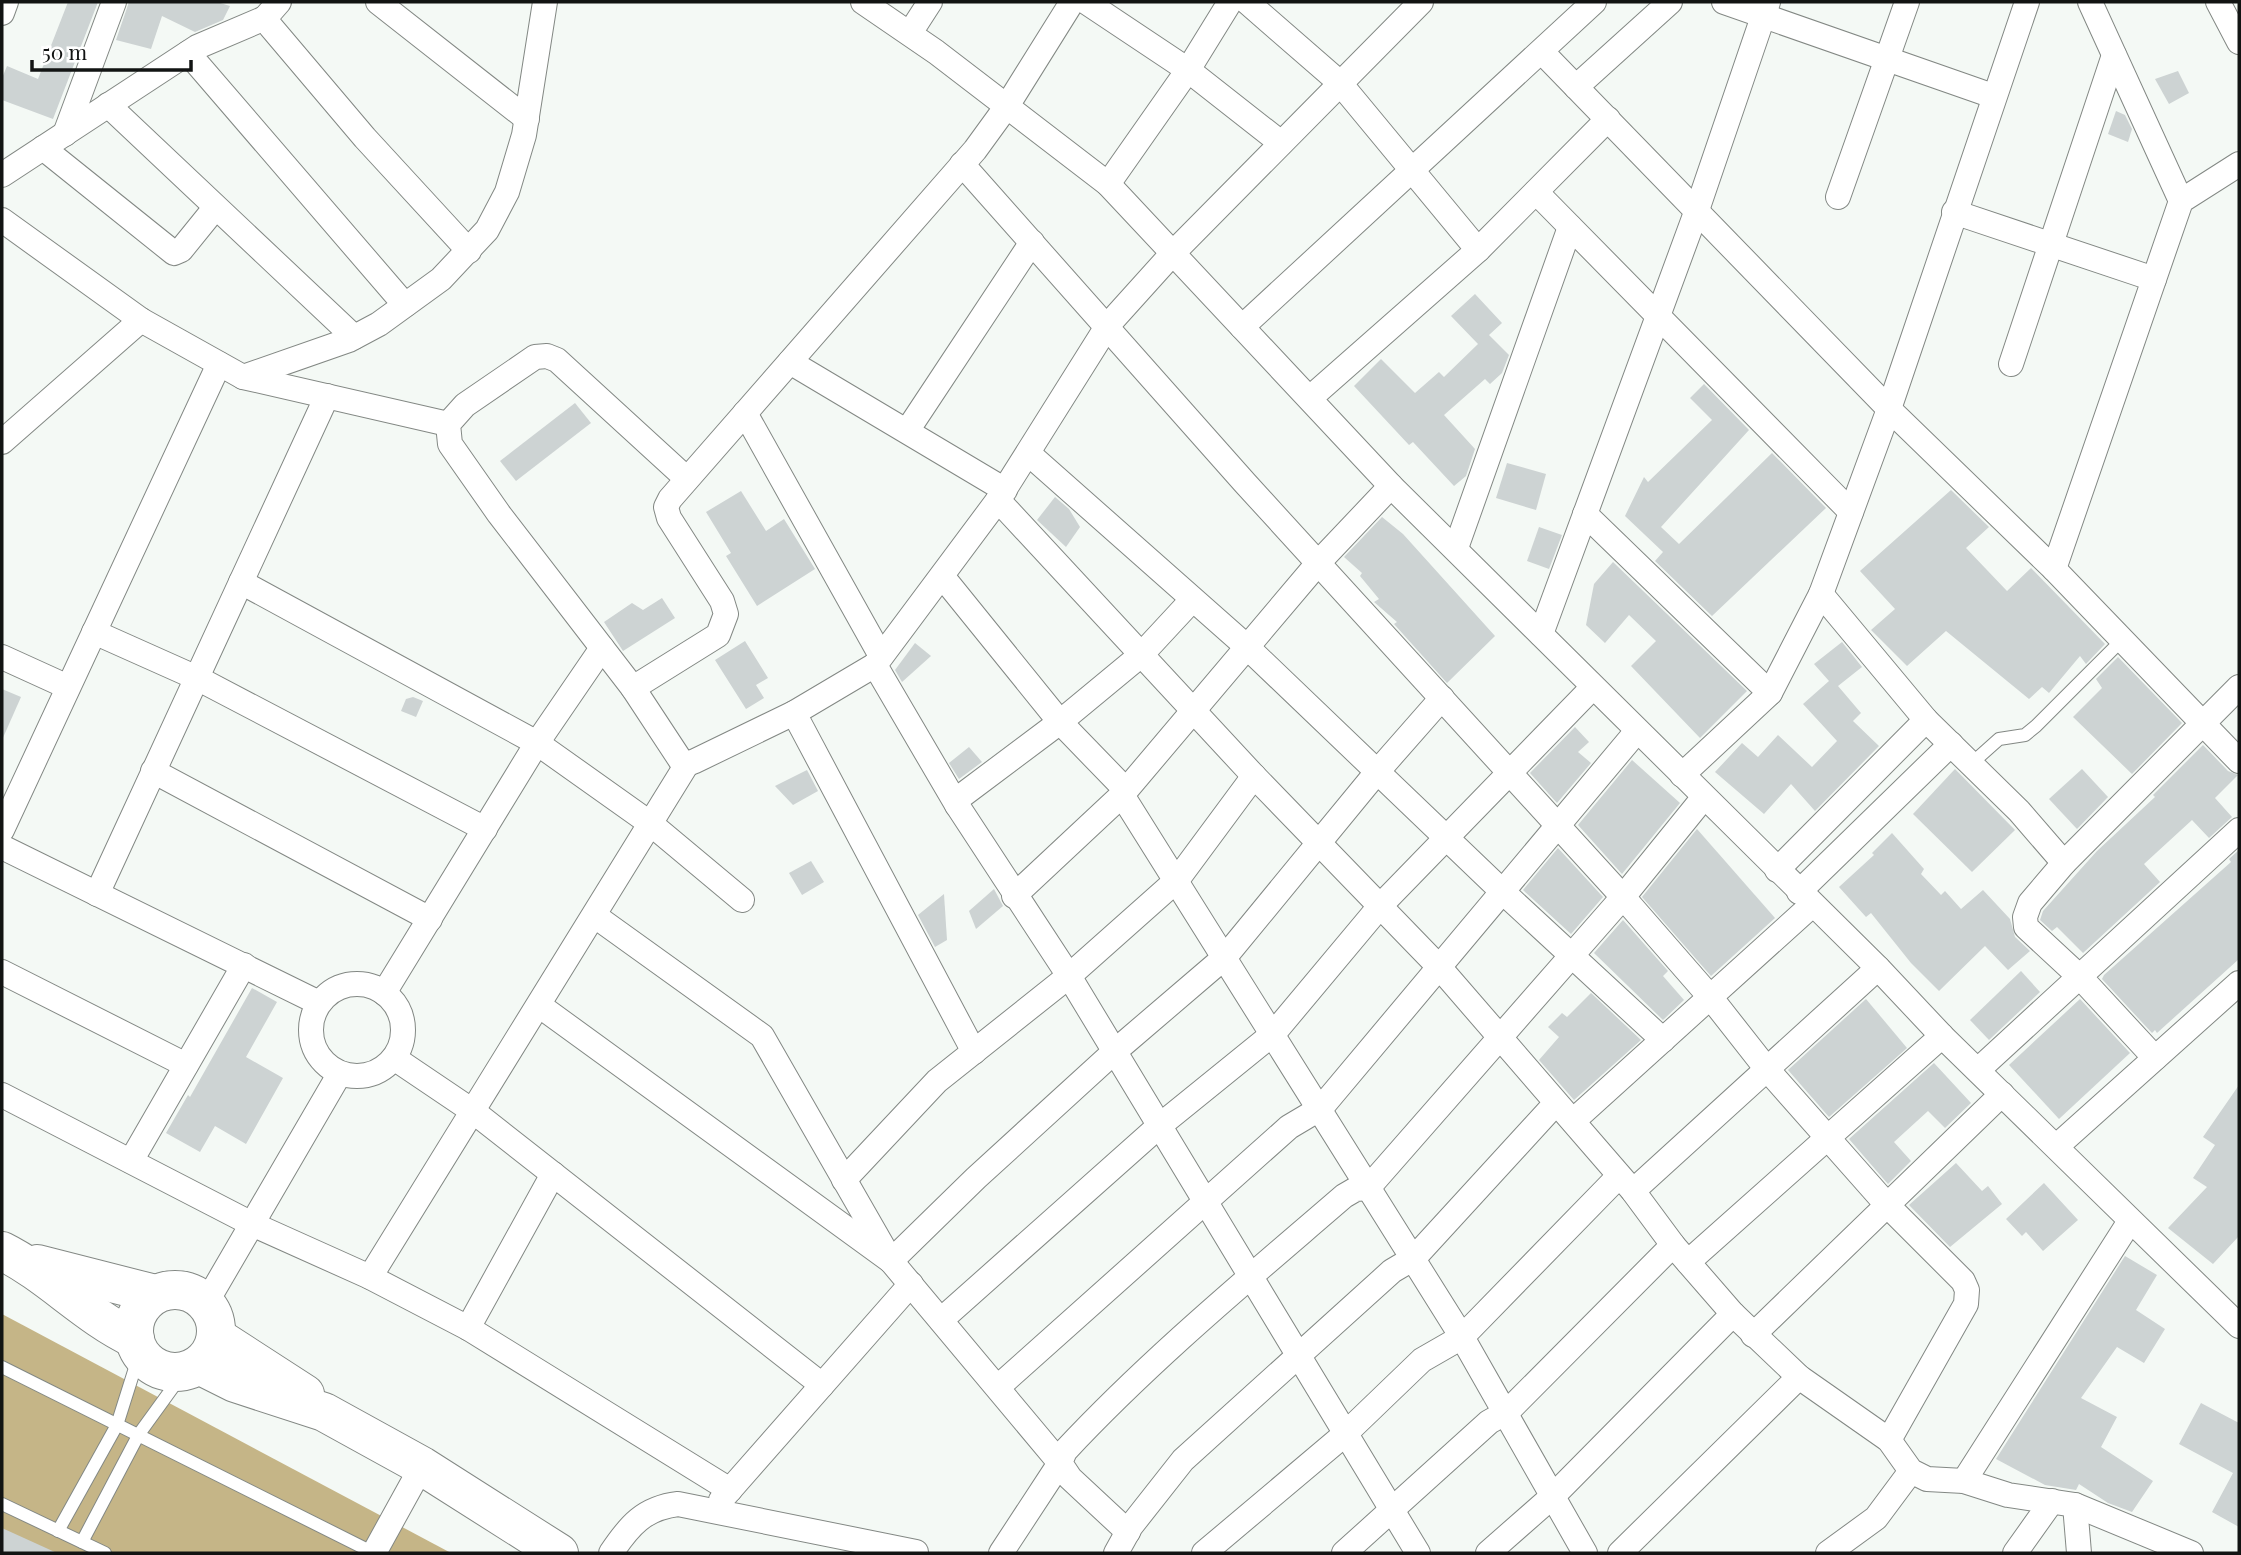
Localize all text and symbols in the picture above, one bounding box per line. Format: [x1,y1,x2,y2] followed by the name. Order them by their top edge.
[32,28,191,72] scale bar
[42,37,88,65] text: 50 m

